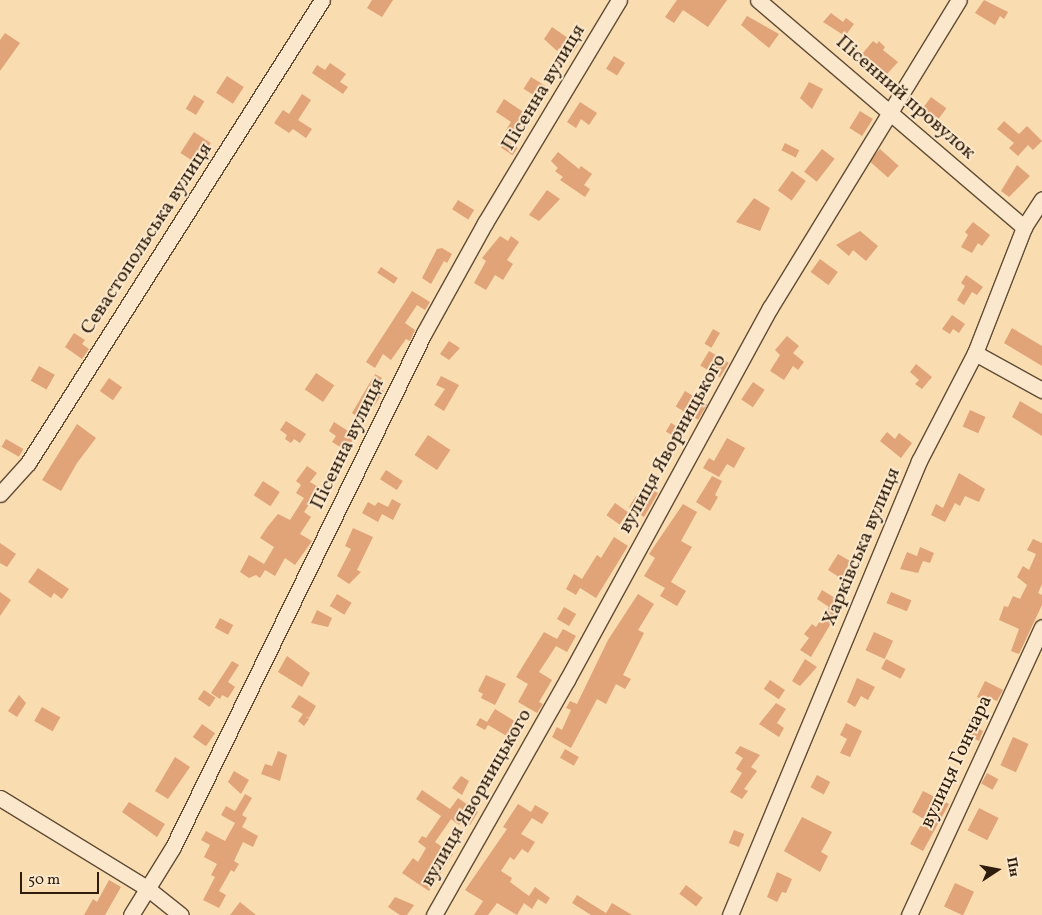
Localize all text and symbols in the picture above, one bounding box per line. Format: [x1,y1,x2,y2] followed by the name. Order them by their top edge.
[497,20,591,156] street label: Пісенна вулиця
[830,31,980,165] street label: Пісенний провулок
[76,139,218,339] street label: Севастопольська вулиця
[614,350,732,538] street label: вулиця Яворницького
[306,374,390,514] street label: Пісенна вулиця
[818,464,906,630] street label: Харківська вулиця
[916,692,998,832] street label: вулиця Гончара
[416,705,538,891] street label: вулиця Яворницького
[972,845,1022,895] north arrow
[1001,855,1023,879] text: Пн
[22,862,101,894] scale bar
[28,870,60,891] text: 50 m

